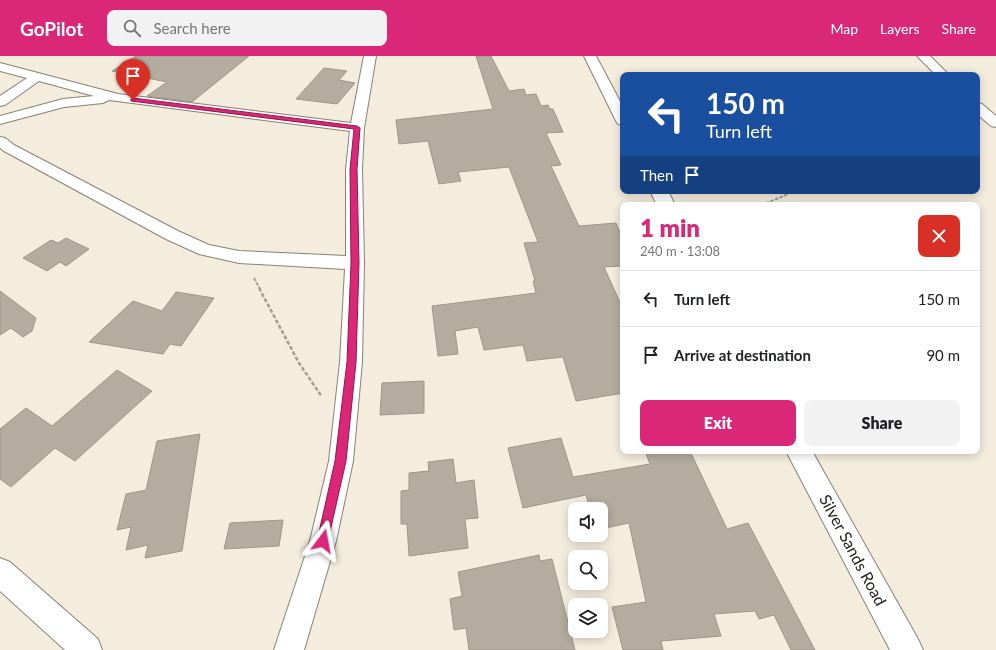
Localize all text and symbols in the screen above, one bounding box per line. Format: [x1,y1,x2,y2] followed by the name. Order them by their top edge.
[107,10,387,46] search box
[20,17,83,40] text: GoPilot
[121,17,143,39] icon: search
[153,19,231,37] text: Search here
[830,20,858,37] text: Map
[880,20,920,37] text: Layers
[942,20,976,37] text: Share
[116,59,150,100] pin
[122,65,144,87] icon: arrive
[706,86,785,120] text: 150 m
[640,88,692,140] icon: left
[706,120,772,142] text: Turn left
[681,164,703,186] icon: arrive
[640,166,673,184] text: Then
[640,213,700,242] text: 1 min
[918,215,960,257] button: close
[640,243,720,259] text: 240 m · 13:08
[640,288,662,310] icon: left
[674,290,730,308] text: Turn left
[918,290,960,308] text: 150 m
[640,344,662,366] icon: arrive
[674,346,811,364] text: Arrive at destination
[926,346,960,364] text: 90 m
[640,400,796,446] button: Exit
[804,400,960,446] button: Share
[816,491,891,609] street label: Silver Sands Road
[568,502,608,638] map controls
[568,502,608,542] button: sound
[302,520,344,562] position arrow
[568,550,608,590] button: search
[568,598,608,638] button: layers

